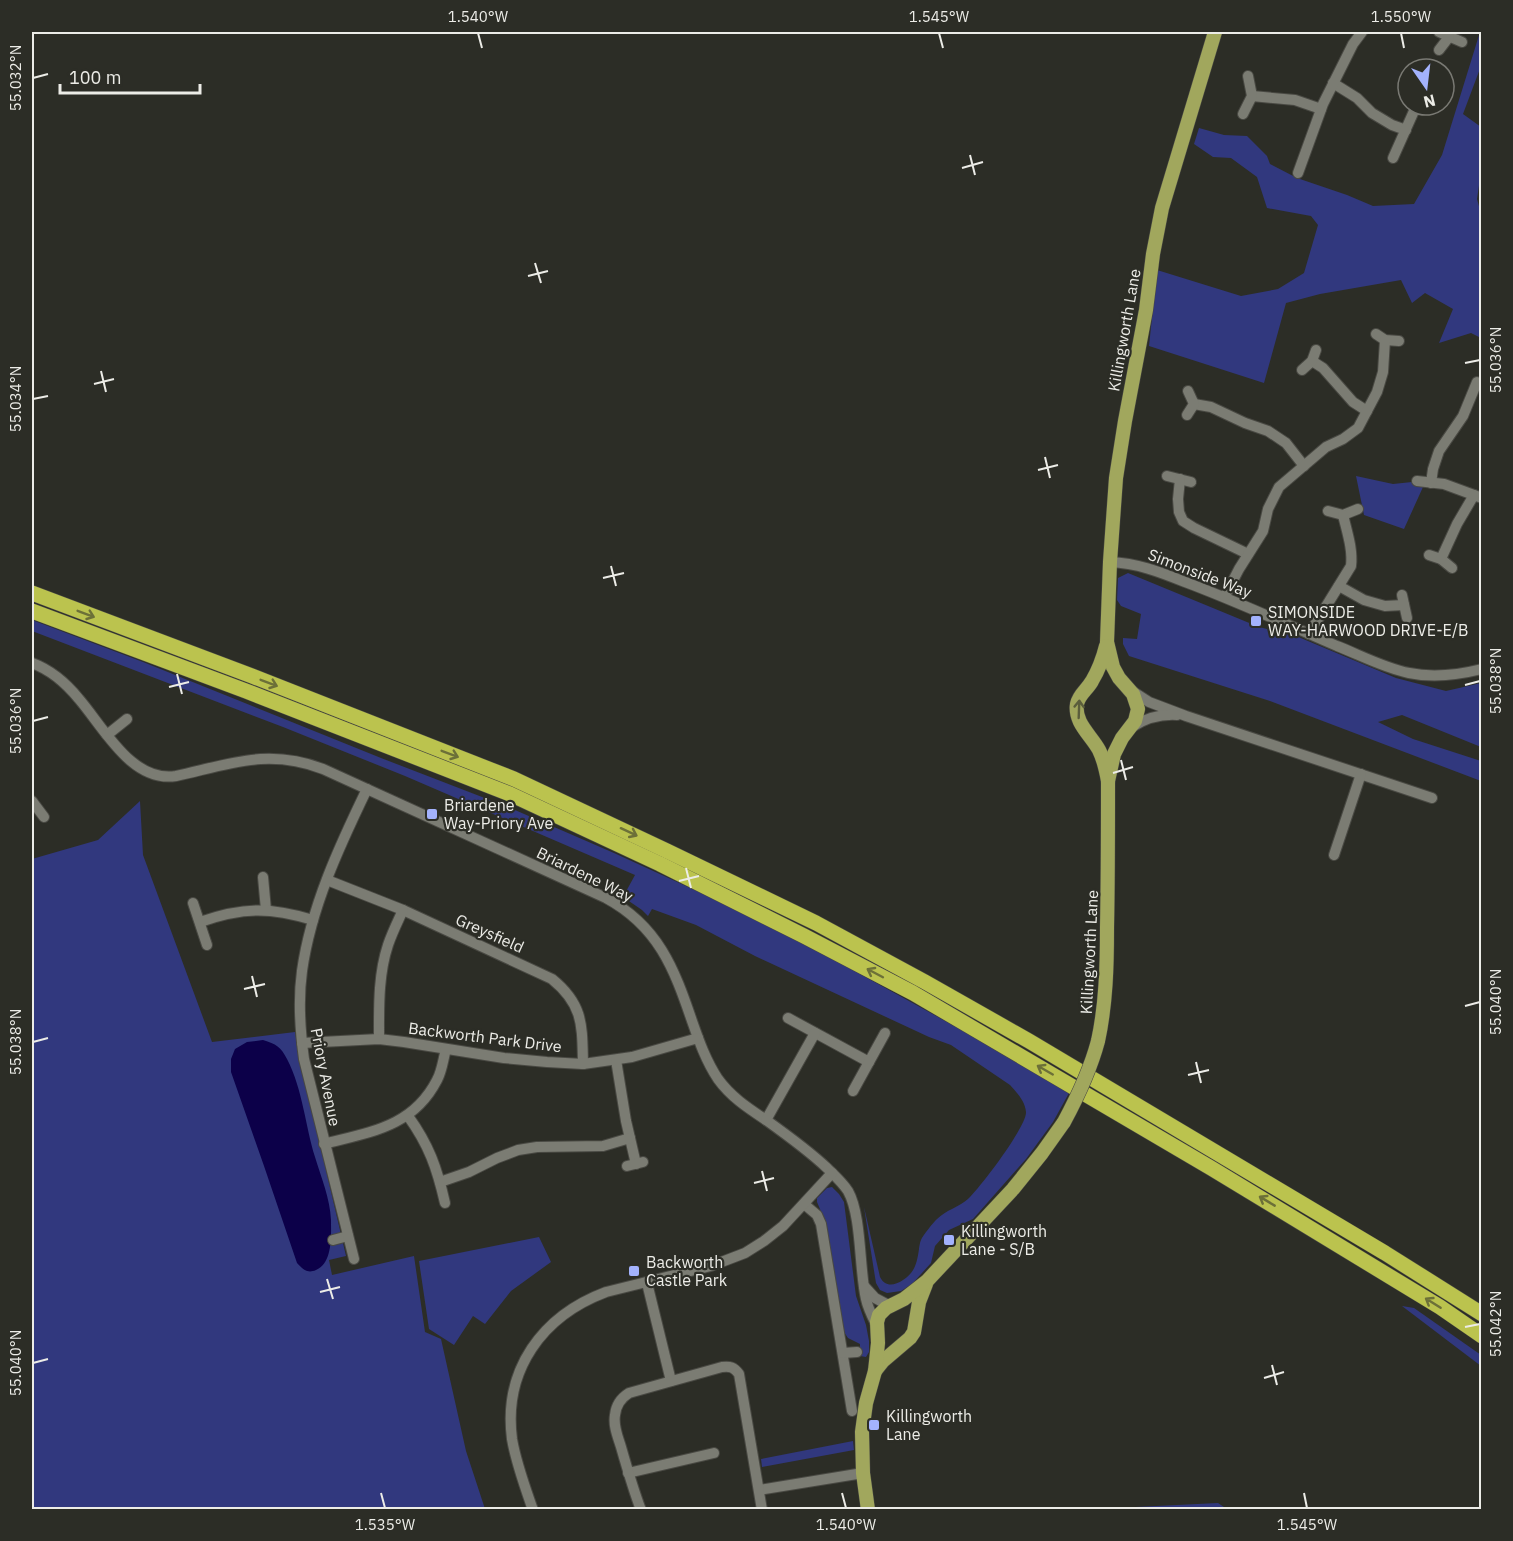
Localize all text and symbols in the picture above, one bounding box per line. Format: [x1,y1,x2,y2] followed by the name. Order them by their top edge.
[448,7,509,26] text: 1.540°W
[909,7,970,26] text: 1.545°W
[1371,7,1432,26] text: 1.550°W
[6,45,25,111] text: 55.032°N
[60,57,200,95] scale bar
[1396,57,1456,117] north arrow
[69,66,121,89] text: 100 m
[1422,90,1438,113] text: N
[1103,267,1145,393] street label: Killingworth Lane
[1486,327,1505,393] text: 55.036°N
[6,366,25,432] text: 55.034°N
[1145,544,1255,602] street label: Simonside Way
[1268,602,1468,640] place label: SIMONSIDE WAY-HARWOOD DRIVE-E/B
[76,609,95,620] one-way arrow
[1249,614,1263,628] marker: SIMONSIDE WAY-HARWOOD DRIVE-E/B
[1486,648,1505,714] text: 55.038°N
[259,678,278,689] one-way arrow
[6,688,25,754] text: 55.036°N
[1073,699,1084,719] one-way arrow
[441,749,459,760] one-way arrow
[444,795,554,833] place label: Briardene Way-Priory Ave
[425,807,439,821] marker: Briardene Way-Priory Ave
[619,827,637,839] one-way arrow
[533,842,637,906] street label: Briardene Way
[1076,889,1102,1015] street label: Killingworth Lane
[453,909,527,957] street label: Greysfield
[867,967,885,978] one-way arrow
[1486,969,1505,1035] text: 55.040°N
[6,1009,25,1075] text: 55.038°N
[407,1018,563,1056] street label: Backworth Park Drive
[307,1026,345,1128] street label: Priory Avenue
[1037,1063,1054,1075] one-way arrow
[1259,1195,1276,1207] one-way arrow
[961,1221,1047,1259] place label: Killingworth Lane - S/B
[942,1233,956,1247] marker: Killingworth Lane - S/B
[646,1252,728,1290] place label: Backworth Castle Park
[627,1264,641,1278] marker: Backworth Castle Park
[1486,1291,1505,1357] text: 55.042°N
[1425,1296,1442,1308] one-way arrow
[6,1330,25,1396] text: 55.040°N
[886,1406,972,1444] place label: Killingworth Lane
[867,1418,881,1432] marker: Killingworth Lane
[355,1515,416,1534] text: 1.535°W
[816,1515,877,1534] text: 1.540°W
[1277,1515,1338,1534] text: 1.545°W

